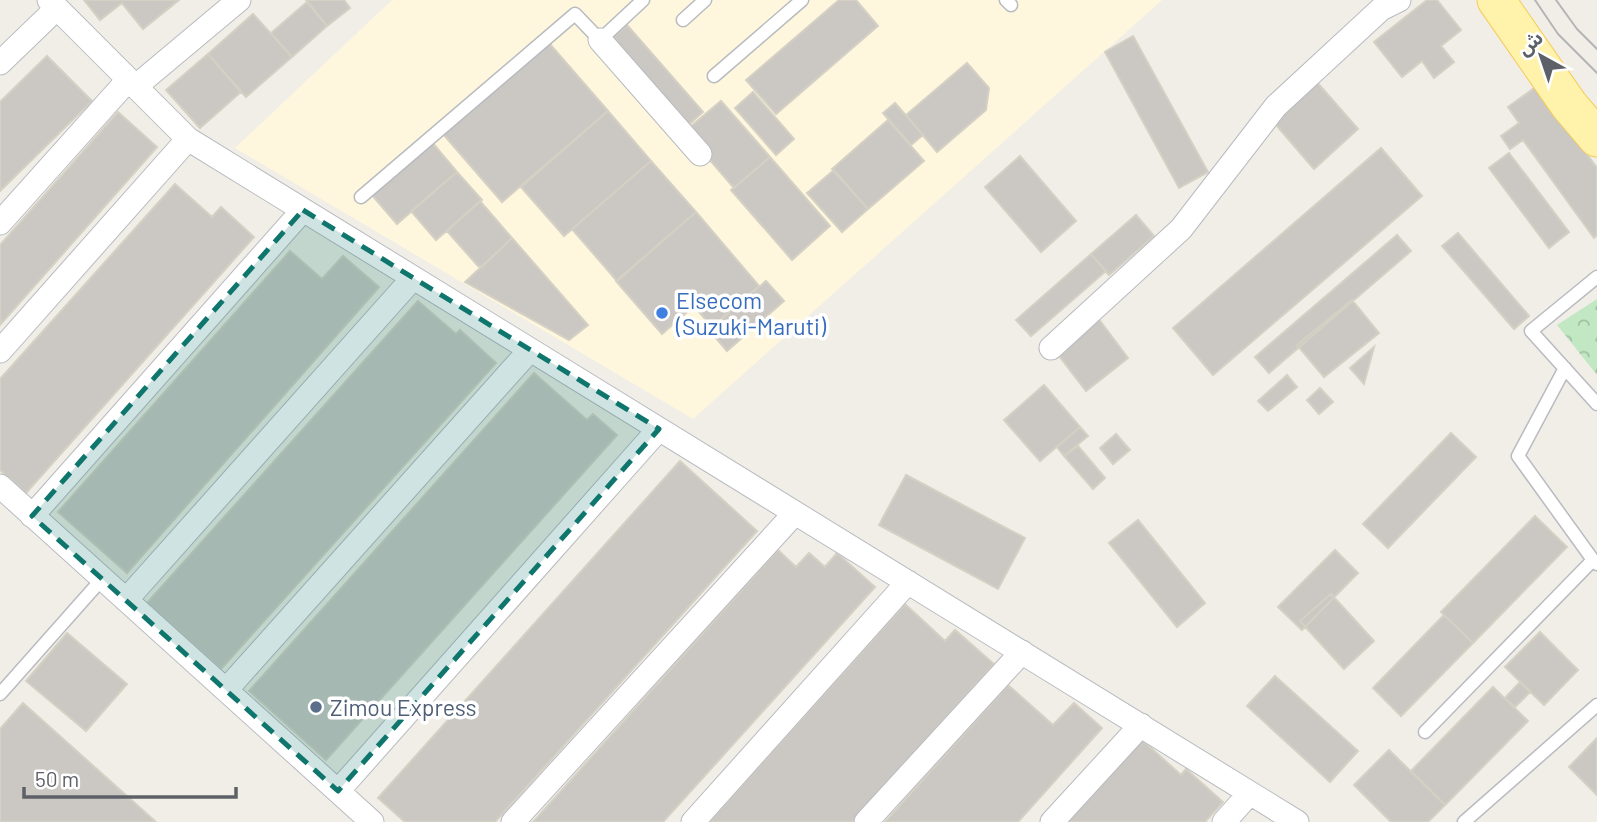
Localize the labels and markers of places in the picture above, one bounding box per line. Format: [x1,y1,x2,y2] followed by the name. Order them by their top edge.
[675,286,827,340] place label: Elsecom (Suzuki-Maruti)
[654,305,670,321] marker: Elsecom (Suzuki-Maruti)
[330,693,477,721] place label: Zimou Express
[308,699,324,715] marker: Zimou Express

